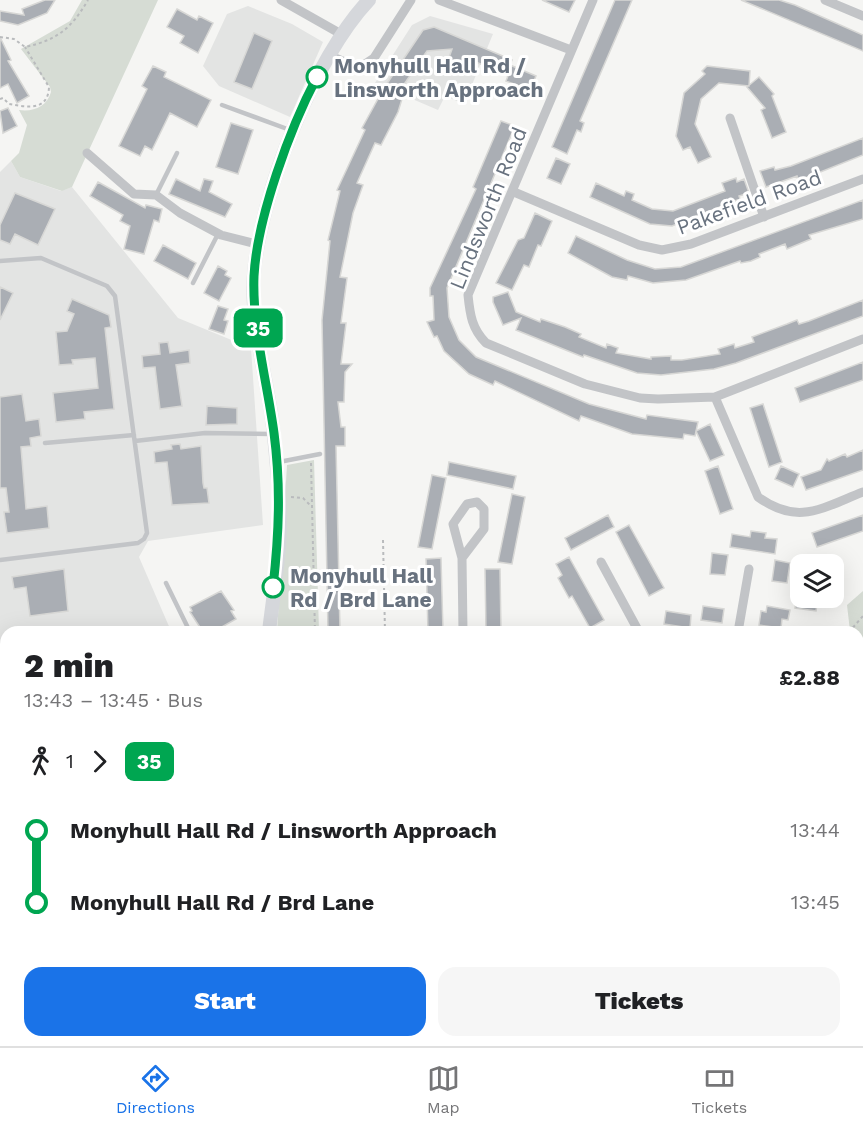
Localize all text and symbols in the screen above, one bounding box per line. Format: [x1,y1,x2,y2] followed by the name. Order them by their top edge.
[334,53,544,102] place label: Monyhull Hall Rd / Linsworth Approach
[306,66,328,88] marker: Monyhull Hall Rd / Linsworth Approach
[444,123,532,293] street label: Lindsworth Road
[673,164,825,240] street label: Pakefield Road
[231,308,285,348] line badge: 35
[246,316,270,341] text: 35
[790,554,844,608] map controls
[790,554,844,608] button: layers
[290,563,433,612] place label: Monyhull Hall Rd / Brd Lane
[262,576,284,598] marker: Monyhull Hall Rd / Brd Lane
[24,646,114,685] text: 2 min
[779,665,840,690] text: £2.88
[24,688,203,712] text: 13:43 – 13:45 · Bus
[24,745,57,778] icon: walk
[83,745,116,778] icon: forward
[66,749,74,773] text: 1
[137,749,162,774] text: 35
[70,818,497,843] text: Monyhull Hall Rd / Linsworth Approach
[790,818,840,842] text: 13:44
[70,890,374,915] text: Monyhull Hall Rd / Brd Lane
[791,890,840,914] text: 13:45
[24,967,426,1036] button: Start
[438,967,840,1036] button: Tickets
[116,1062,195,1117] tab: Directions
[427,1062,460,1117] tab: Map
[692,1062,747,1117] tab: Tickets

